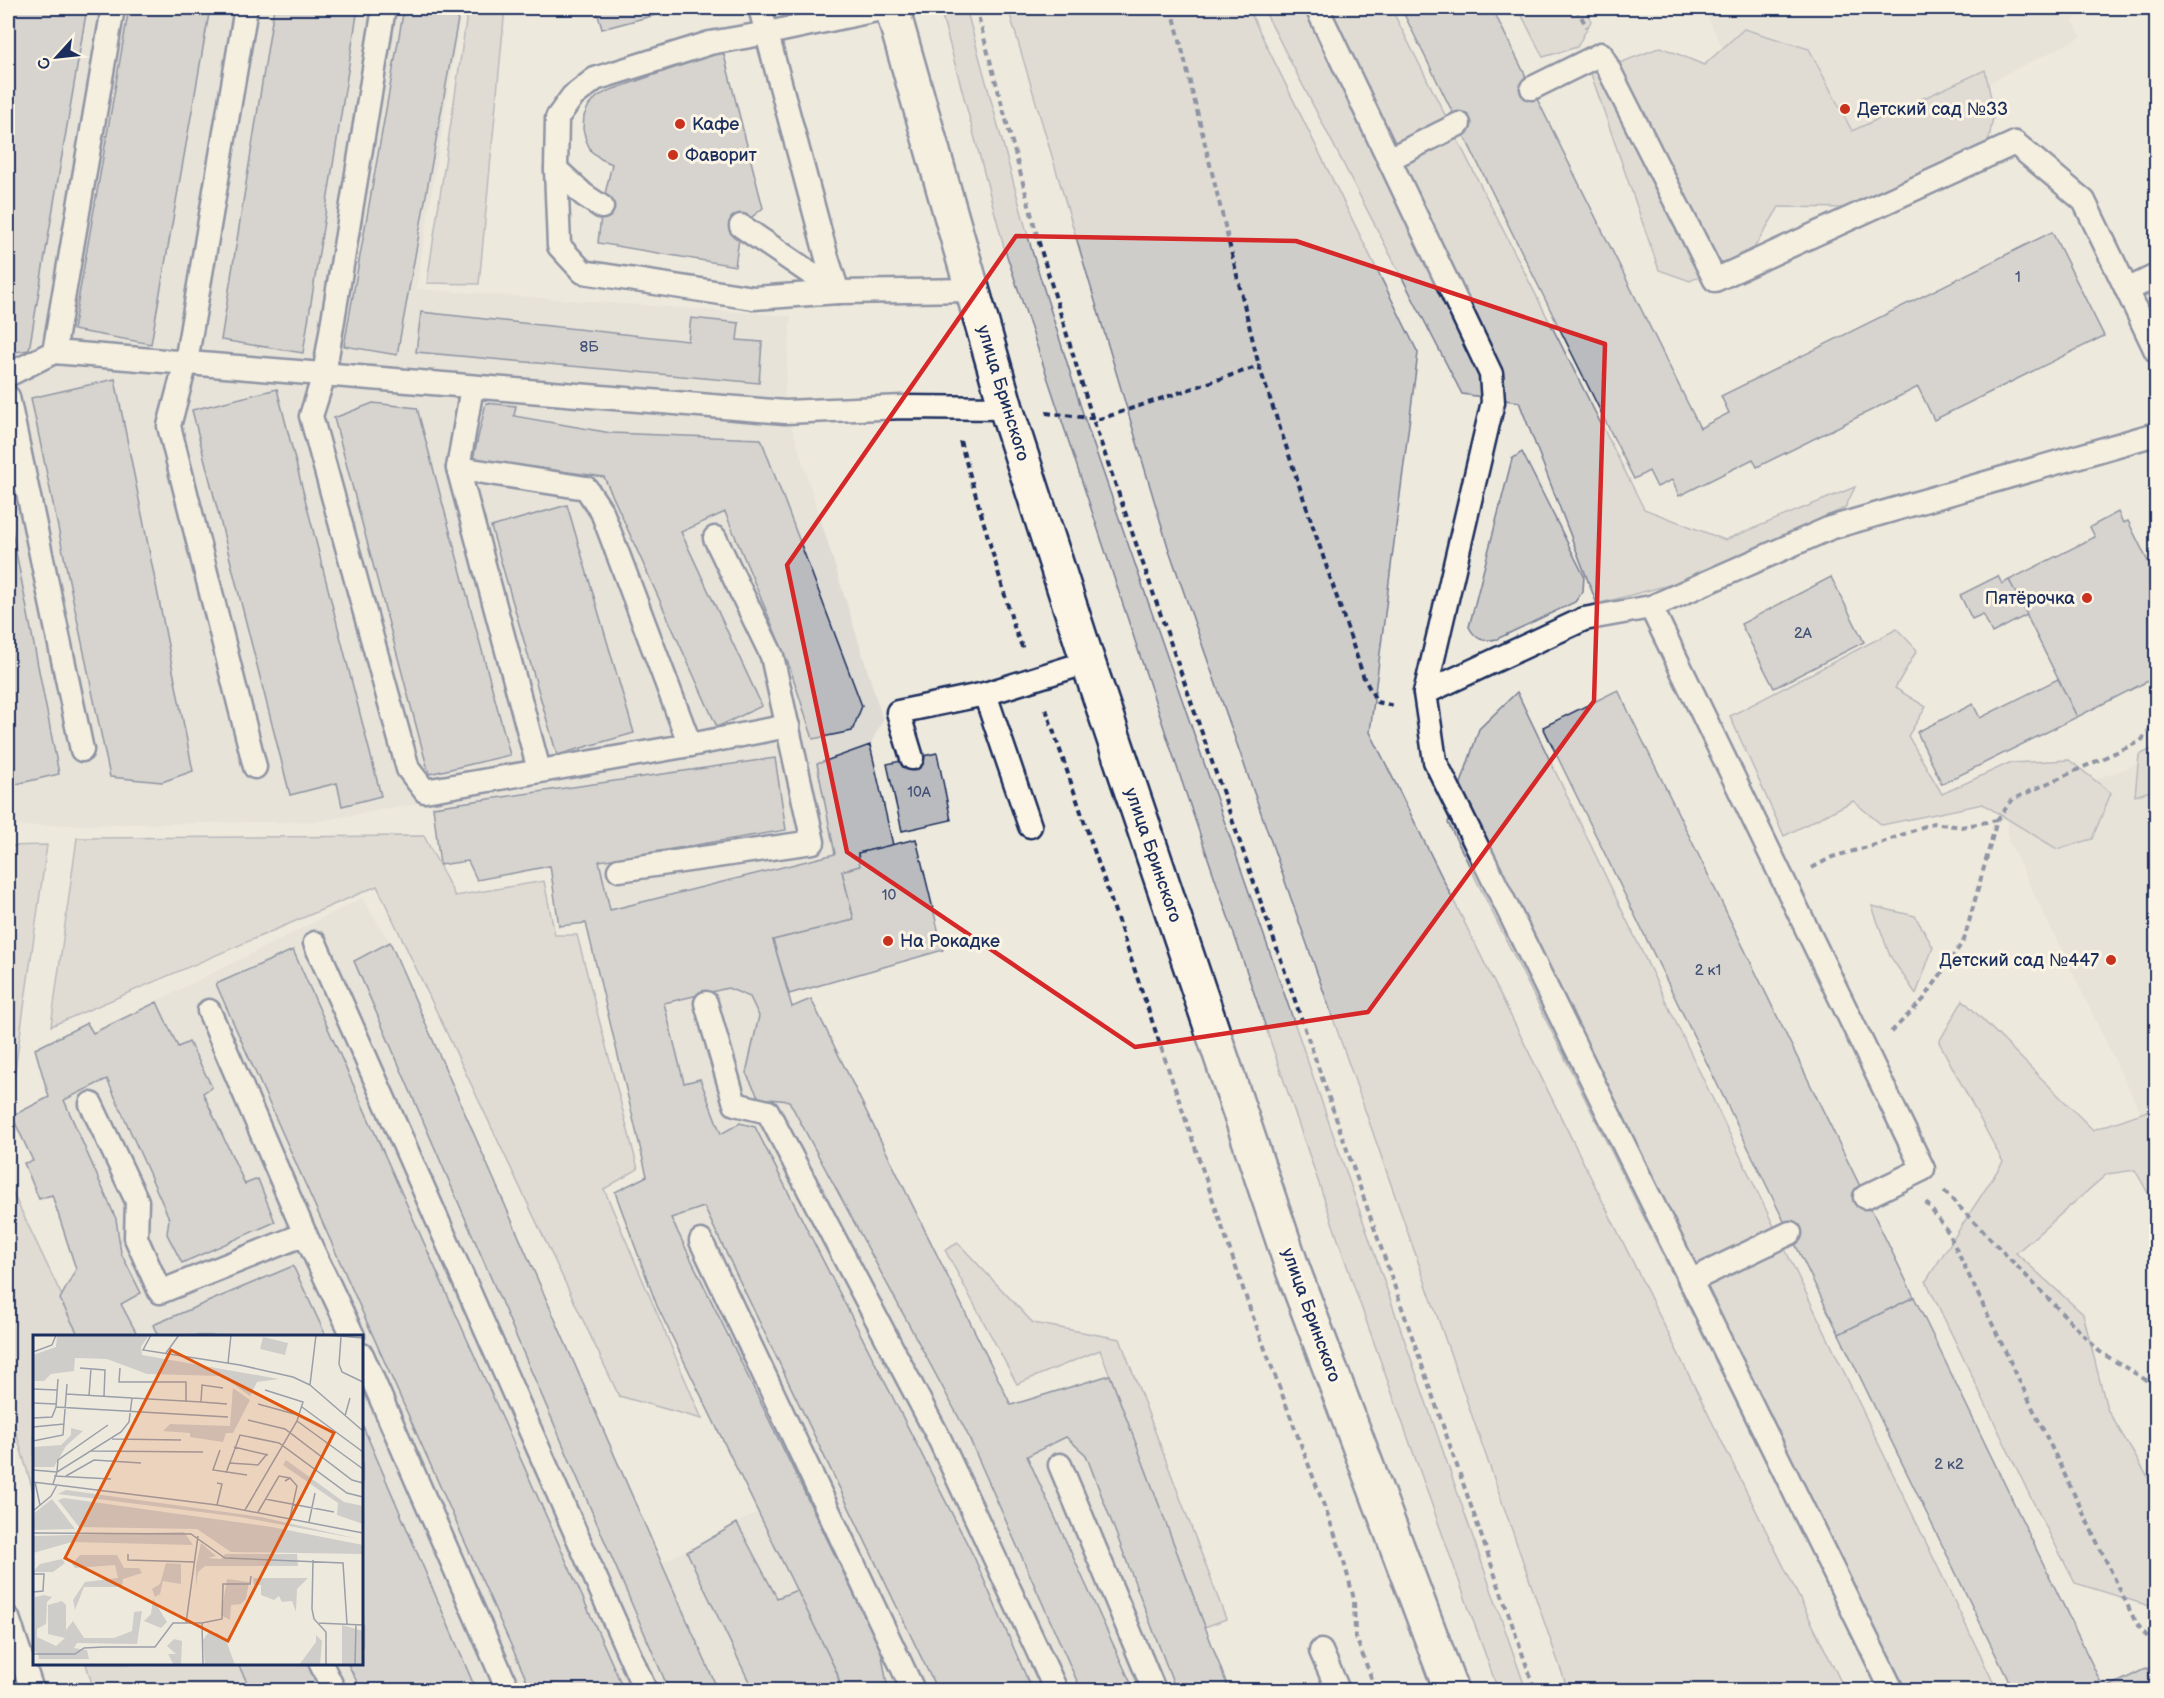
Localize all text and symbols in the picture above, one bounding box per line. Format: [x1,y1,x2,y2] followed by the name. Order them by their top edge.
[27,27,87,87] north arrow
[34,54,56,72] text: С
[1857,99,2008,120] place label: Детский сад №33
[1838,102,1852,116] marker: Детский сад №33
[692,114,739,135] place label: Кафе
[673,117,687,131] marker: Кафе
[685,145,758,166] place label: Фаворит
[666,148,680,162] marker: Фаворит
[2015,268,2021,287] house number: 1
[972,323,1034,463] street label: улица Бринского
[579,338,599,357] house number: 8Б
[1985,588,2075,609] place label: Пятёрочка
[2080,591,2094,605] marker: Пятёрочка
[1794,624,1813,643] house number: 2А
[907,783,932,802] house number: 10А
[1120,785,1186,925] street label: улица Бринского
[882,886,896,905] house number: 10
[900,931,1000,952] place label: На Рокадке
[881,934,895,948] marker: На Рокадке
[1939,950,2099,971] place label: Детский сад №447
[2104,953,2118,967] marker: Детский сад №447
[1695,961,1721,980] house number: 2 к1
[1277,1245,1345,1385] street label: улица Бринского
[33,1335,363,1665] inset map
[1934,1455,1964,1474] house number: 2 к2

